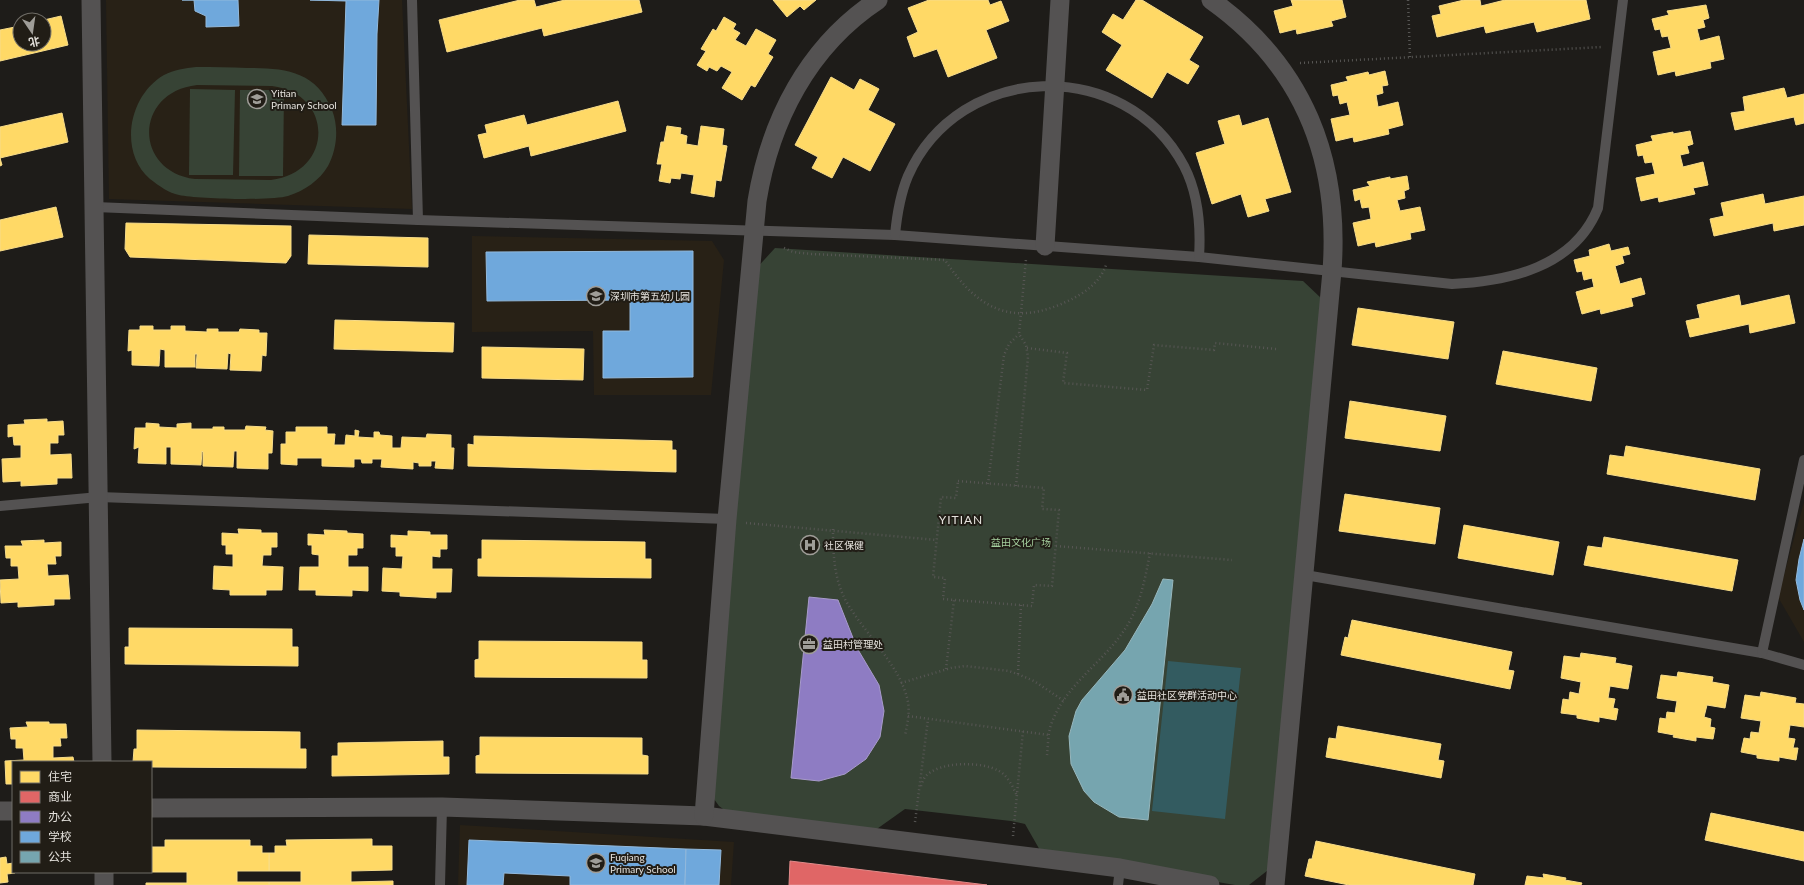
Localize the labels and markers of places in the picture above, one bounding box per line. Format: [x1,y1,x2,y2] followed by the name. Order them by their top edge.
[271,87,337,111] place label: Yitian Primary School
[246,88,268,110] school or university icon: Yitian Primary School
[585,285,607,307] school or university icon: 深圳市第五幼儿园
[610,290,690,302] place label: 深圳市第五幼儿园
[799,534,821,556] hospital icon: 社区保健
[824,539,864,551] place label: 社区保健
[798,633,820,655] office icon: 益田村管理处
[823,638,883,650] place label: 益田村管理处
[1112,684,1134,706] public building icon: 益田社区党群活动中心
[1137,689,1237,701] place label: 益田社区党群活动中心
[610,851,676,875] place label: Fuqiang Primary School
[585,852,607,874] school or university icon: Fuqiang Primary School

